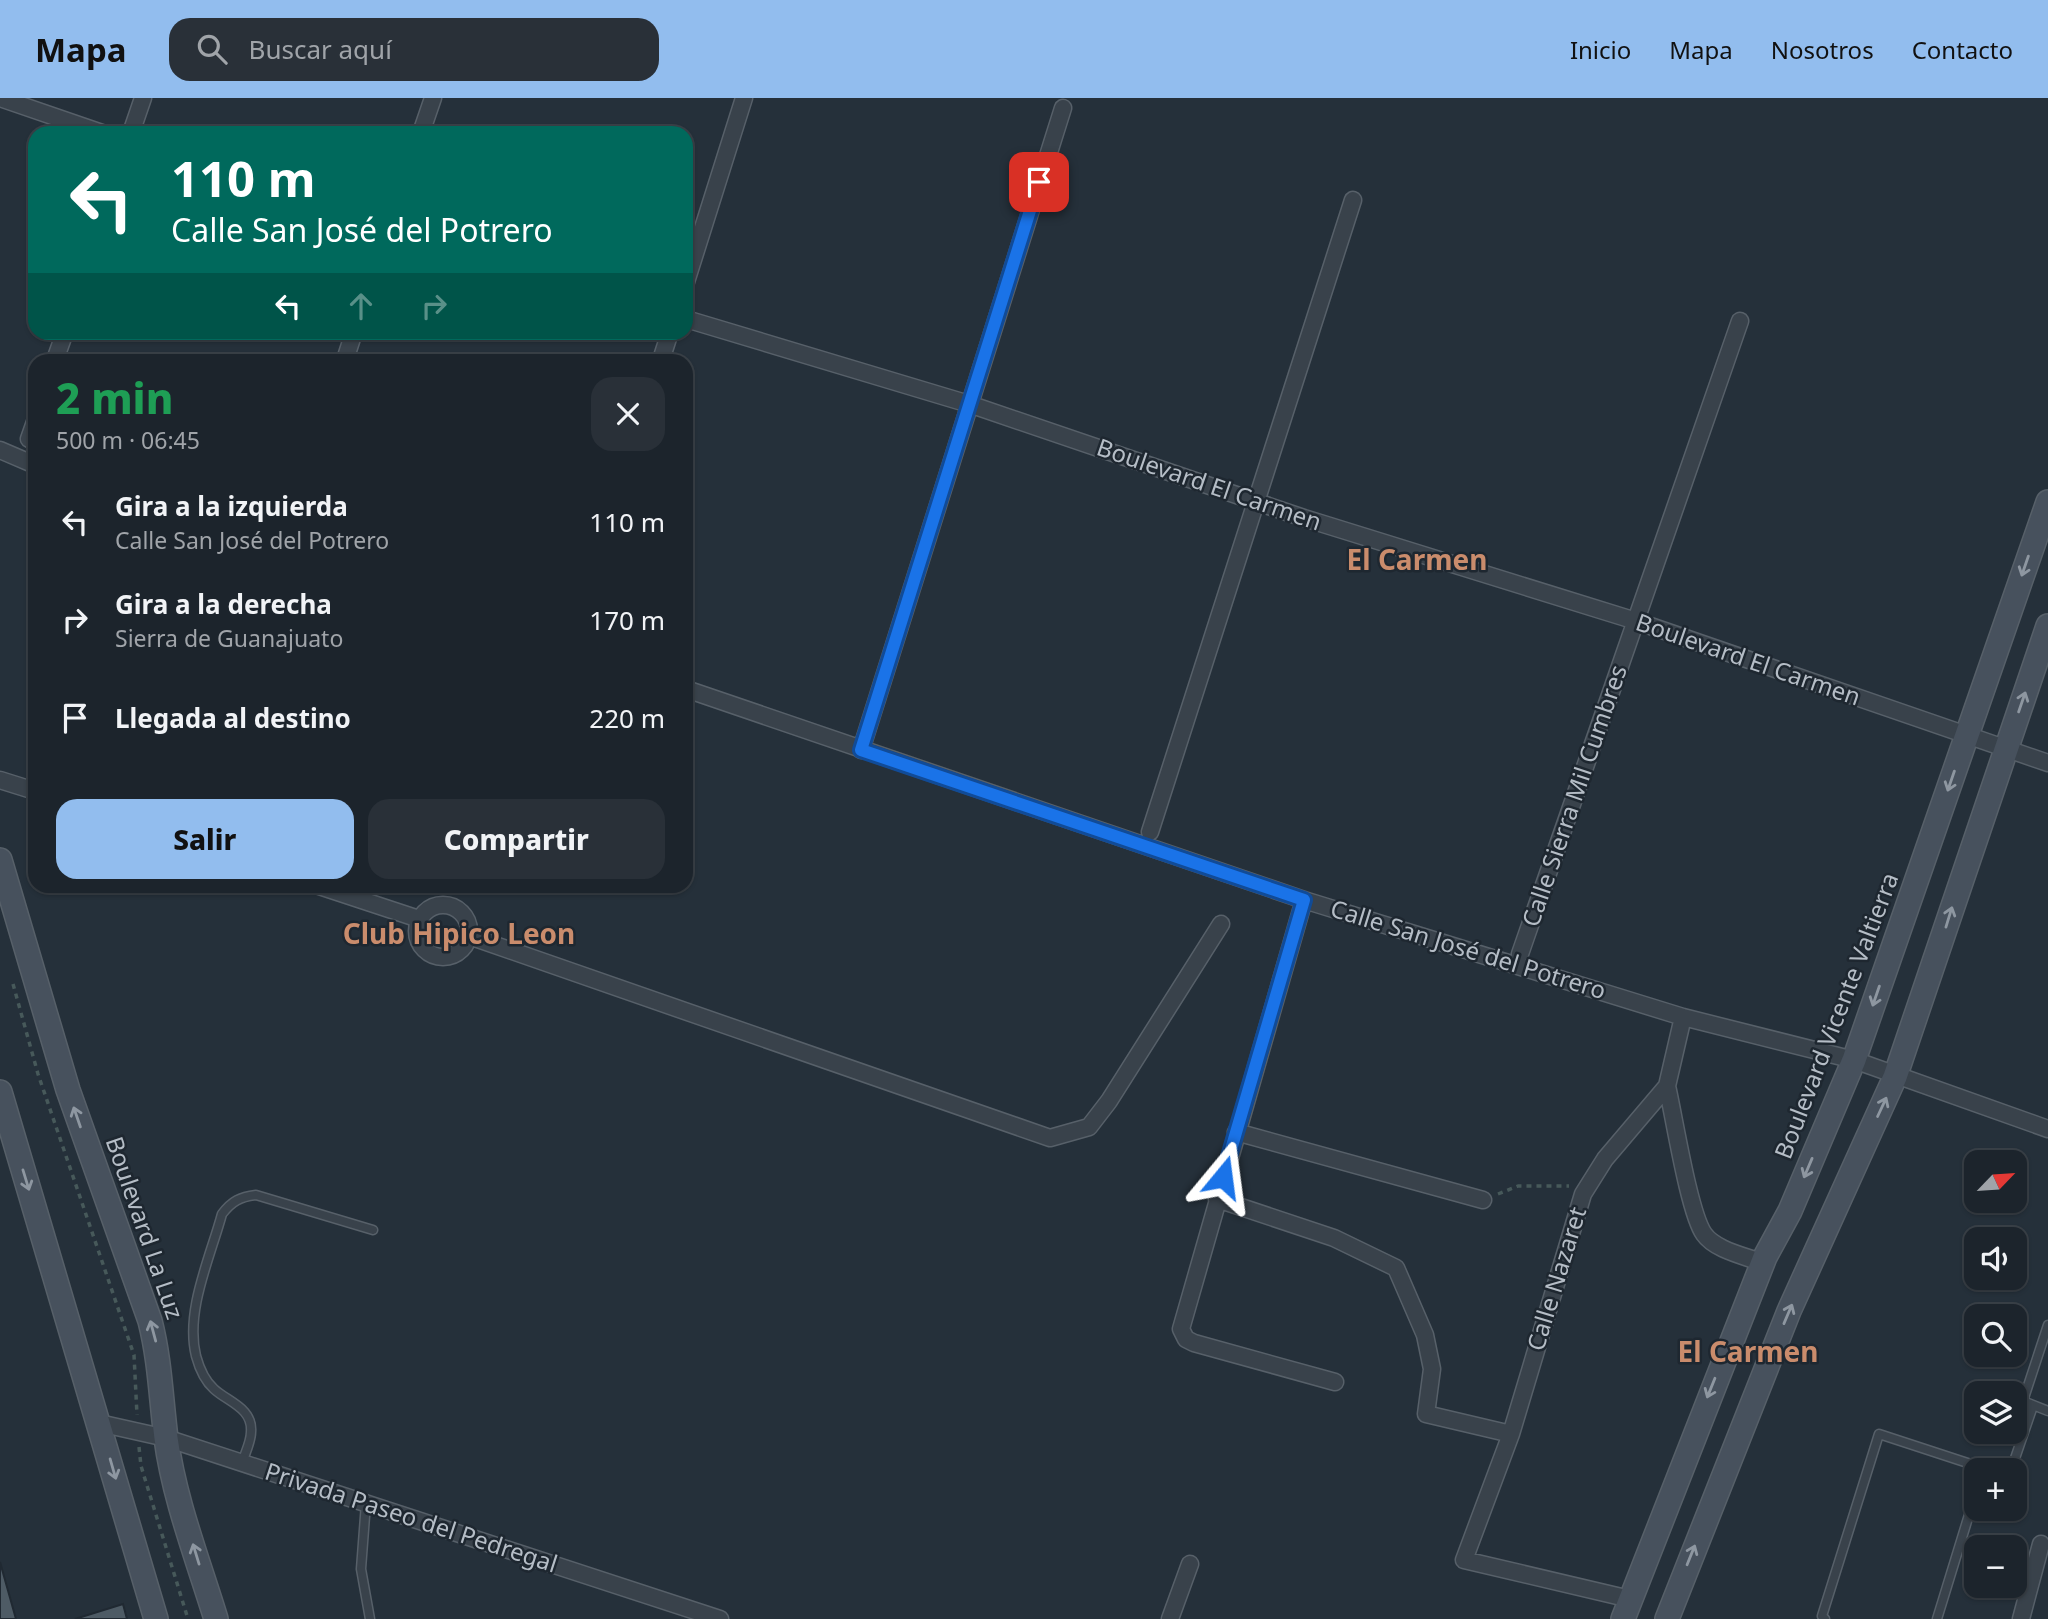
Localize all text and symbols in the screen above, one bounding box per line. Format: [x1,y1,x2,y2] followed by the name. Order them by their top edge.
[169,18,659,81] search box
[35,27,127,72] text: Mapa
[193,30,231,68] icon: search
[249,31,392,67] text: Buscar aquí
[1570,33,1631,66] text: Inicio
[1669,33,1733,66] text: Mapa
[1771,33,1874,66] text: Nosotros
[1912,33,2013,66] text: Contacto
[171,145,316,211] text: 110 m
[1009,152,1069,212] pin
[56,154,147,245] icon: left
[1020,163,1058,201] icon: arrive
[171,208,553,251] text: Calle San José del Potrero
[269,287,307,325] icon: left
[342,287,380,325] icon: ahead
[415,287,453,325] icon: right
[56,369,173,426] text: 2 min
[591,377,665,451] button: close
[56,424,200,456] text: 500 m · 06:45
[1093,430,1326,538] street label: Boulevard El Carmen
[115,488,348,524] text: Gira a la izquierda
[56,503,94,541] icon: left
[589,504,665,540] text: 110 m
[115,524,389,556] text: Calle San José del Potrero
[1347,540,1487,578] district label: El Carmen
[2018,555,2030,577] one-way arrow
[115,586,332,622] text: Gira a la derecha
[56,601,94,639] icon: right
[589,602,665,638] text: 170 m
[1632,605,1865,713] street label: Boulevard El Carmen
[115,622,343,654] text: Sierra de Guanajuato
[1513,660,1634,931] street label: Calle Sierra Mil Cumbres
[2017,691,2029,713] one-way arrow
[56,699,94,737] icon: arrive
[115,700,351,736] text: Llegada al destino
[589,700,665,736] text: 220 m
[1944,770,1957,792] one-way arrow
[56,799,354,879] button: Salir
[368,799,665,879] button: Compartir
[1766,868,1905,1163] street label: Boulevard Vicente Valtierra
[1327,891,1610,1006] street label: Calle San José del Potrero
[1944,907,1956,929] one-way arrow
[343,914,575,952] district label: Club Hipico Leon
[1869,984,1881,1006] one-way arrow
[1875,1097,1889,1118] one-way arrow
[70,1106,83,1128] one-way arrow
[99,1132,192,1323] street label: Boulevard La Luz
[1186,1140,1260,1214] position arrow
[1964,1150,2026,1213] north arrow
[1964,1150,2027,1598] map controls
[1801,1157,1814,1178] one-way arrow
[21,1169,34,1191] one-way arrow
[1518,1202,1593,1355] street label: Calle Nazaret
[1964,1227,2027,1290] button: sound
[1782,1304,1795,1325] one-way arrow
[1964,1304,2027,1367] button: search
[146,1321,159,1343] one-way arrow
[1678,1332,1818,1370] district label: El Carmen
[1704,1376,1717,1398] one-way arrow
[1964,1381,2027,1444] button: layers
[261,1454,562,1579] street label: Privada Paseo del Pedregal
[107,1457,120,1479] one-way arrow
[1964,1458,2027,1521] button: +
[1964,1535,2027,1598] button: −
[189,1543,202,1565] one-way arrow
[1686,1545,1699,1567] one-way arrow

